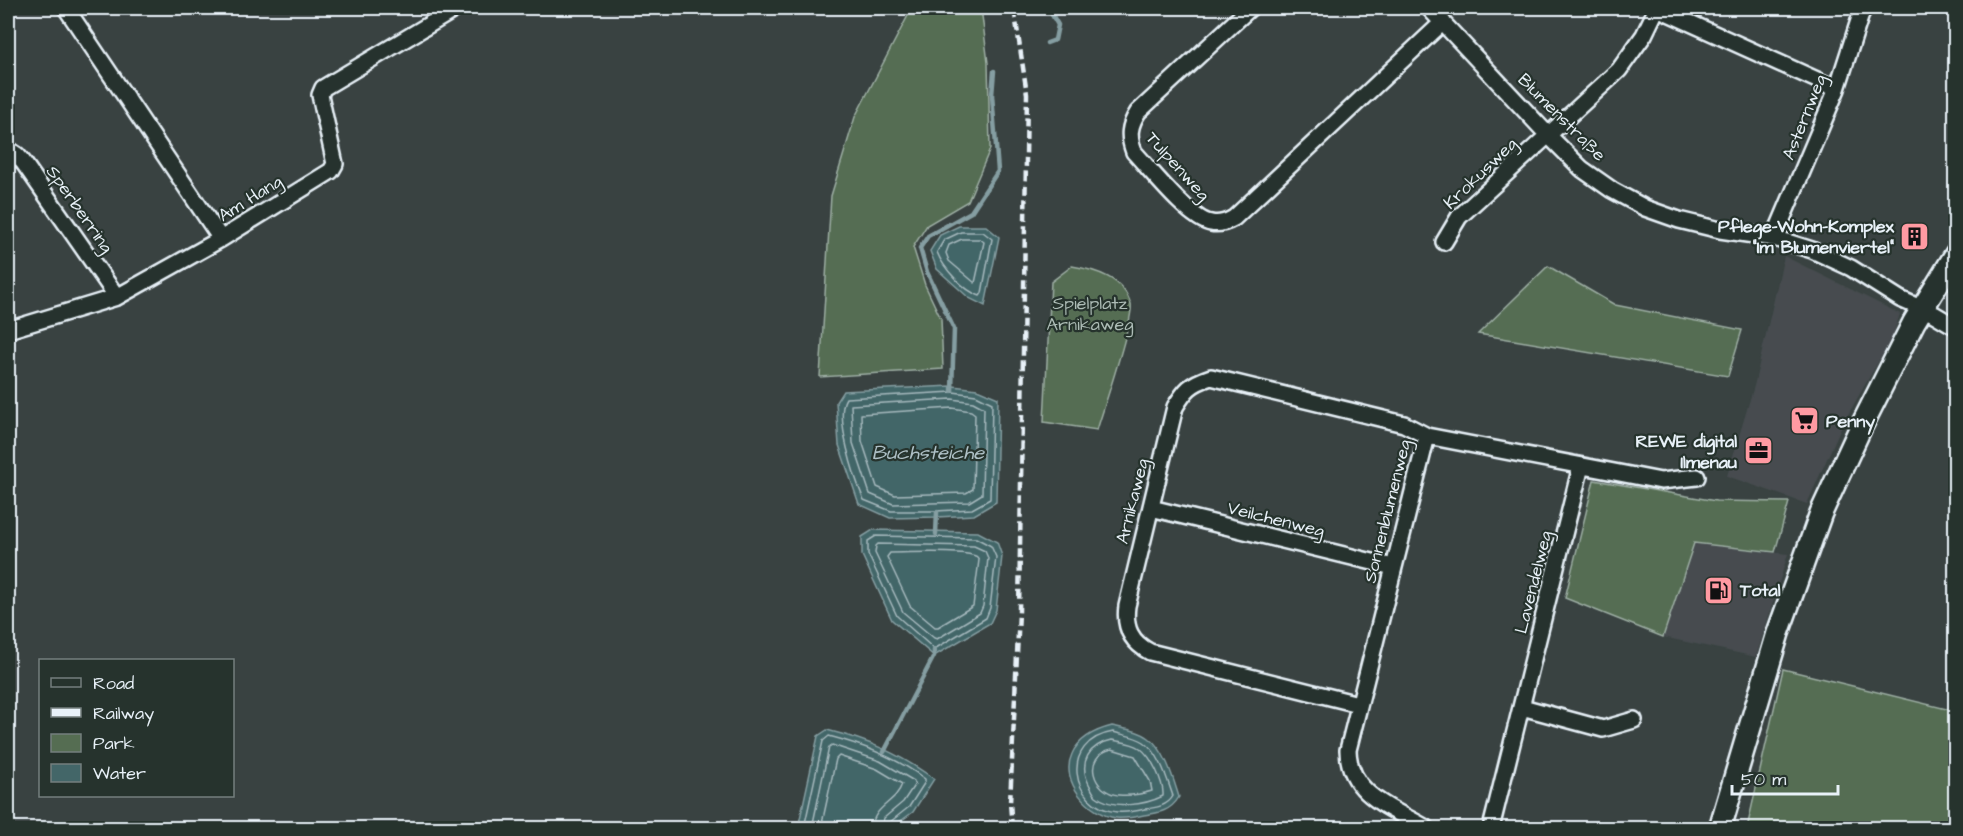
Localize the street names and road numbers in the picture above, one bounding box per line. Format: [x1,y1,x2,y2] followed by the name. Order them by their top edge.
[1512,68,1611,167] street label: Blumenstraße
[1776,71,1834,164] street label: Asternweg
[1139,126,1216,207] street label: Tulpenweg
[1438,132,1523,216] street label: Krokusweg
[39,160,119,259] street label: Sperberring
[213,169,288,229] street label: Am Hang
[1358,437,1418,586] street label: Sonnenblumenweg
[1110,456,1156,547] street label: Arnikaweg
[1224,495,1327,545] street label: Veilchenweg
[1509,528,1559,636] street label: Lavendelweg

